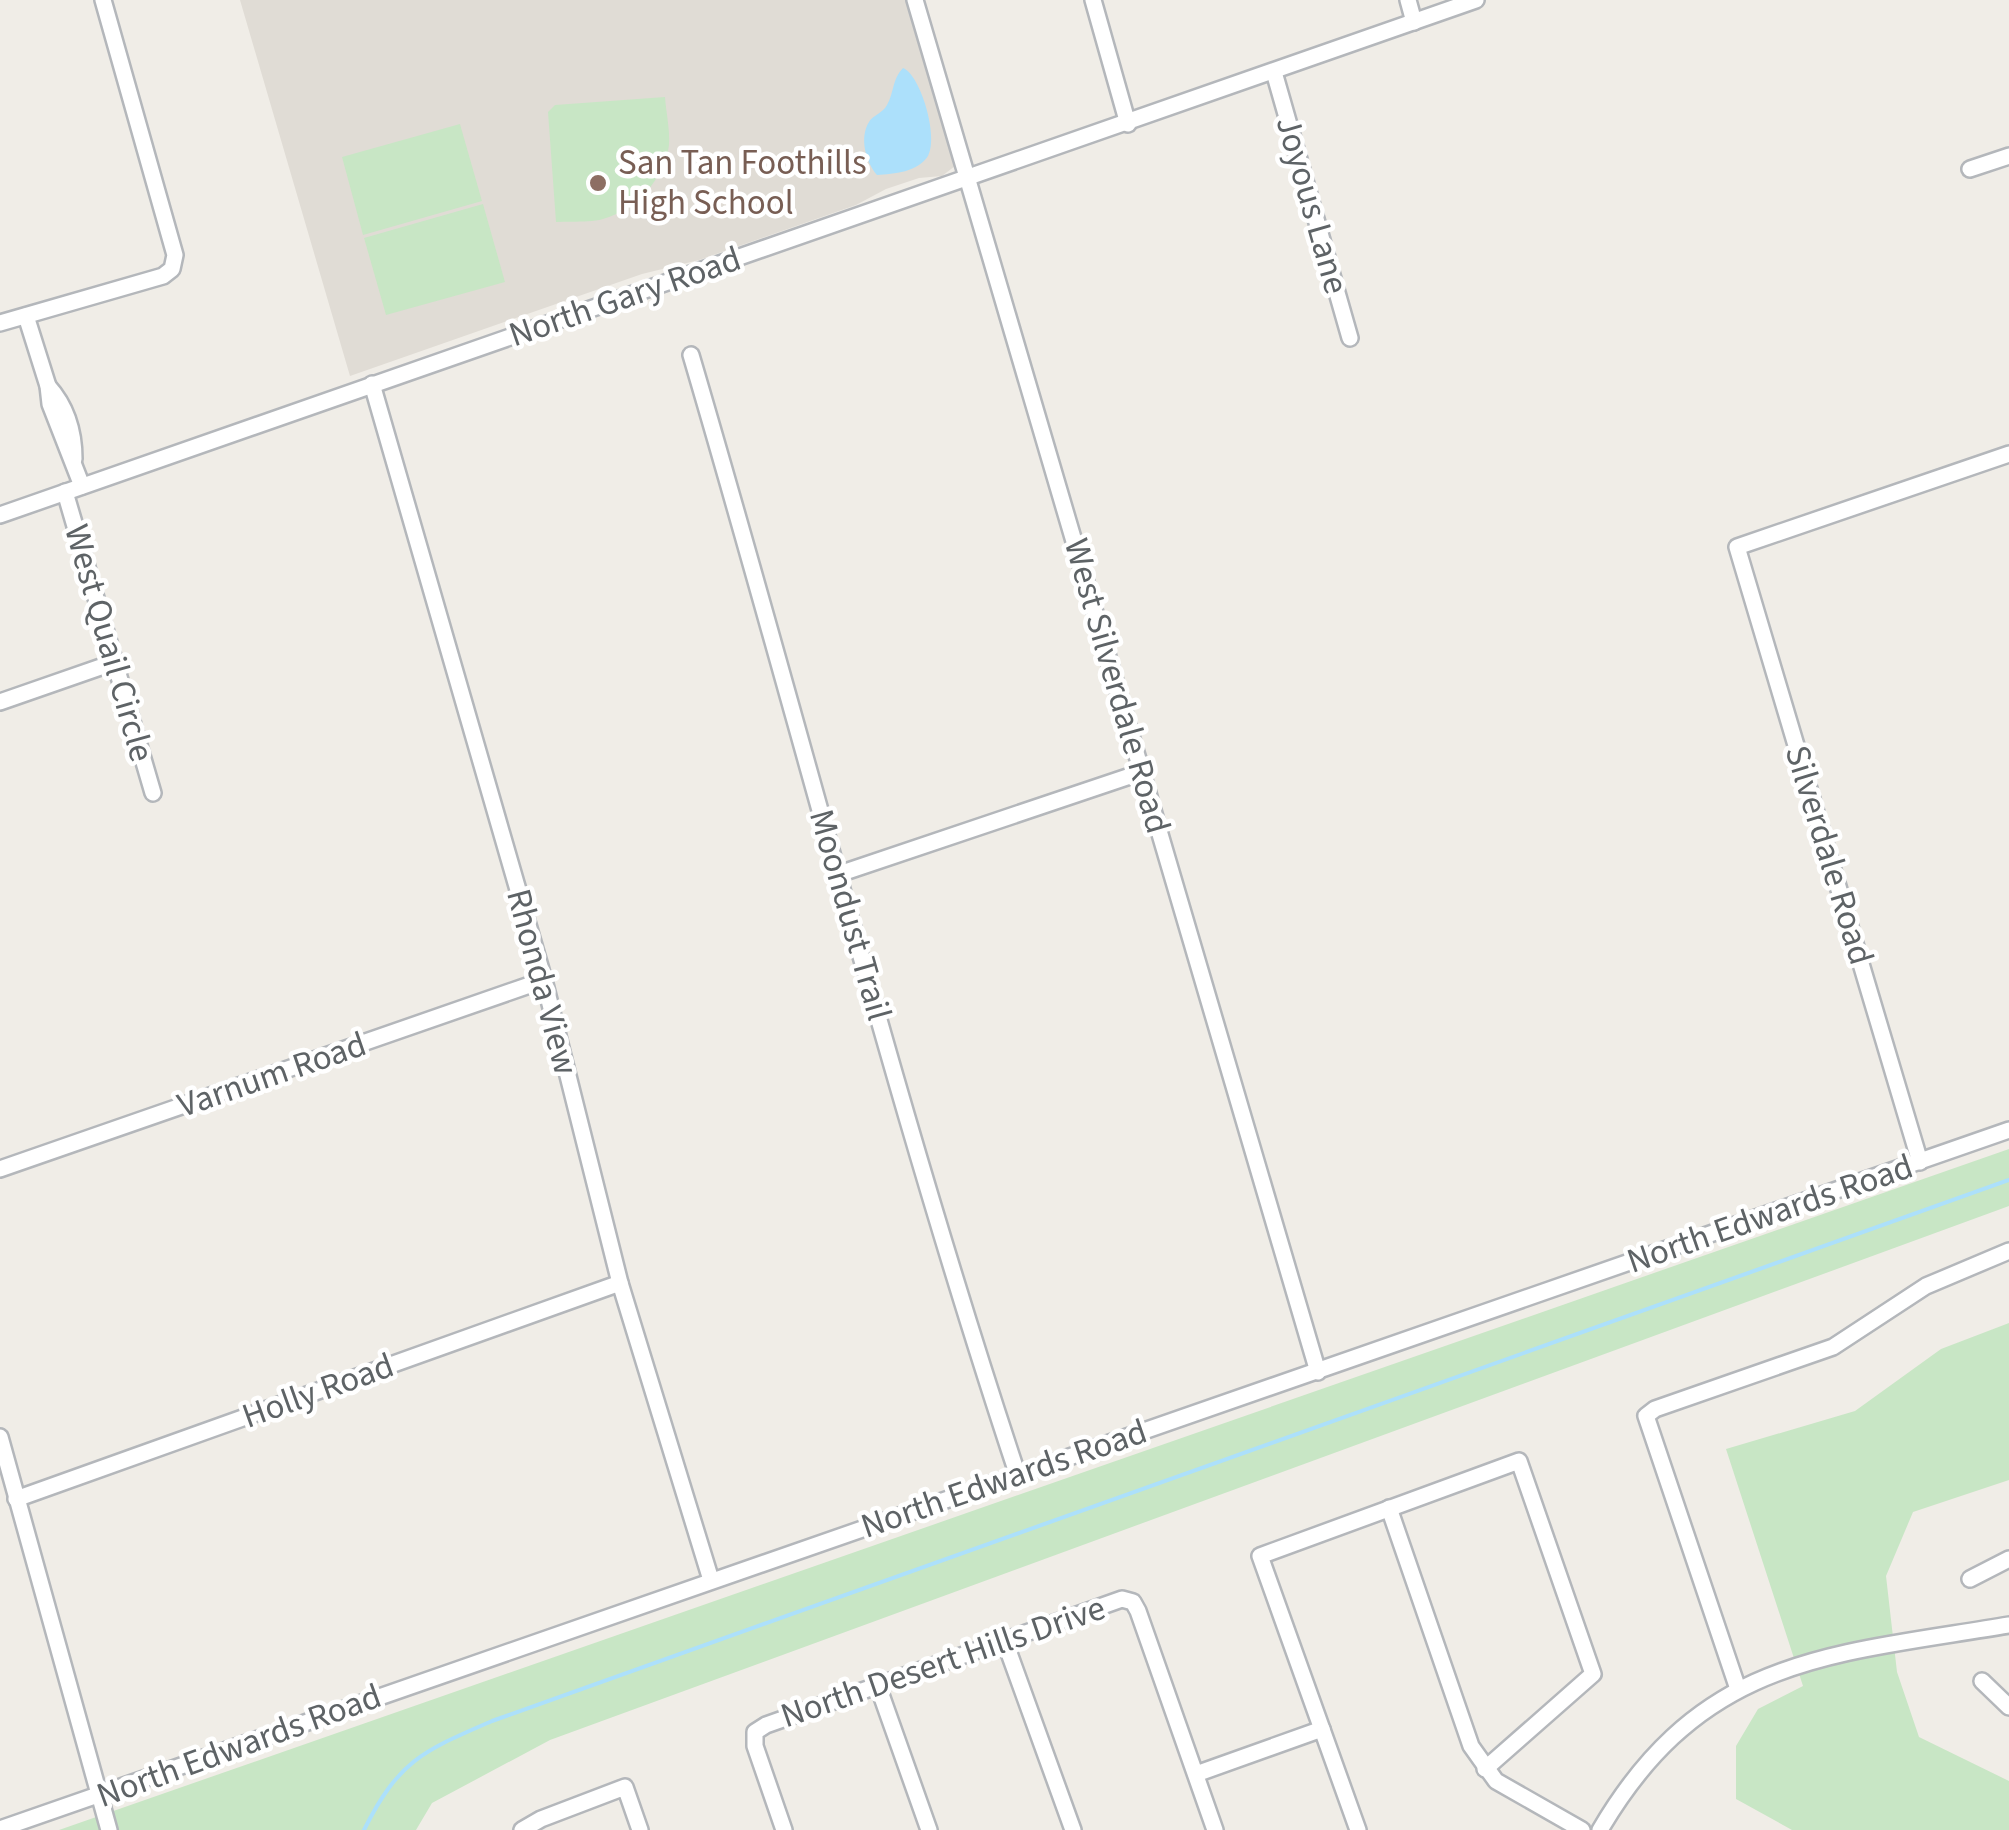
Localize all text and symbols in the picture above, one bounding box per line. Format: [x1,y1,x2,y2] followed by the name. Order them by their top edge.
[1263,110,1361,300] street label: Joyous Lane
[618,138,867,228] place label: San Tan Foothills High School
[587,172,609,194] marker: San Tan Foothills High School
[502,234,748,360] street label: North Gary Road
[51,518,167,768] street label: West Quail Circle
[1051,533,1183,839] street label: West Silverdale Road
[1772,739,1886,971] street label: Silverdale Road
[796,804,904,1026] street label: Moondust Trail
[493,884,591,1080] street label: Rhonda View
[171,1019,373,1131] street label: Varnum Road
[1620,1142,1920,1286] street label: North Edwards Road
[235,1340,401,1442] street label: Holly Road
[854,1407,1154,1551] street label: North Edwards Road
[774,1583,1112,1741] street label: North Desert Hills Drive
[90,1671,388,1821] street label: North Edwards Road

